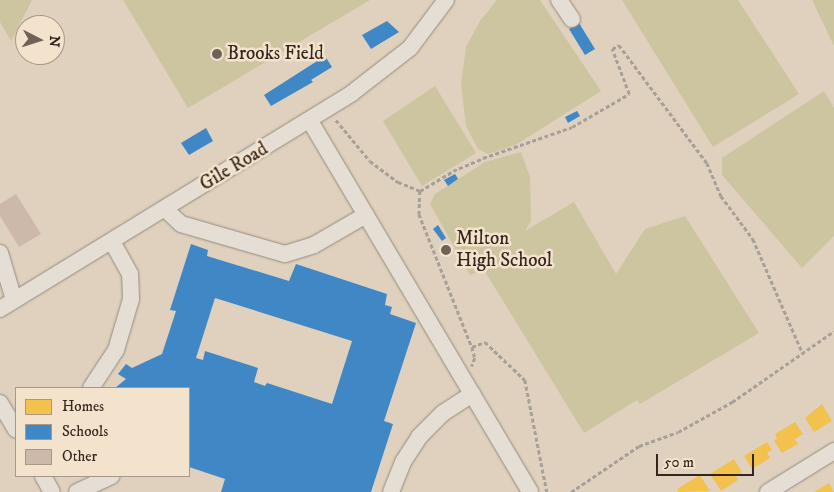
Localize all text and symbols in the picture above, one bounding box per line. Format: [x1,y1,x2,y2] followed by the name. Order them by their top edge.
[15,15,65,65] north arrow
[44,35,63,48] text: N
[227,43,324,65] place label: Brooks Field
[211,48,223,60] marker: Brooks Field
[196,138,272,196] street label: Gile Road
[456,228,552,272] place label: Milton High School
[440,244,452,256] marker: Milton High School
[15,387,190,477] legend
[62,397,104,416] text: Homes
[62,422,108,441] text: Schools
[659,444,756,476] scale bar
[62,447,97,466] text: Other
[664,453,694,472] text: 50 m

